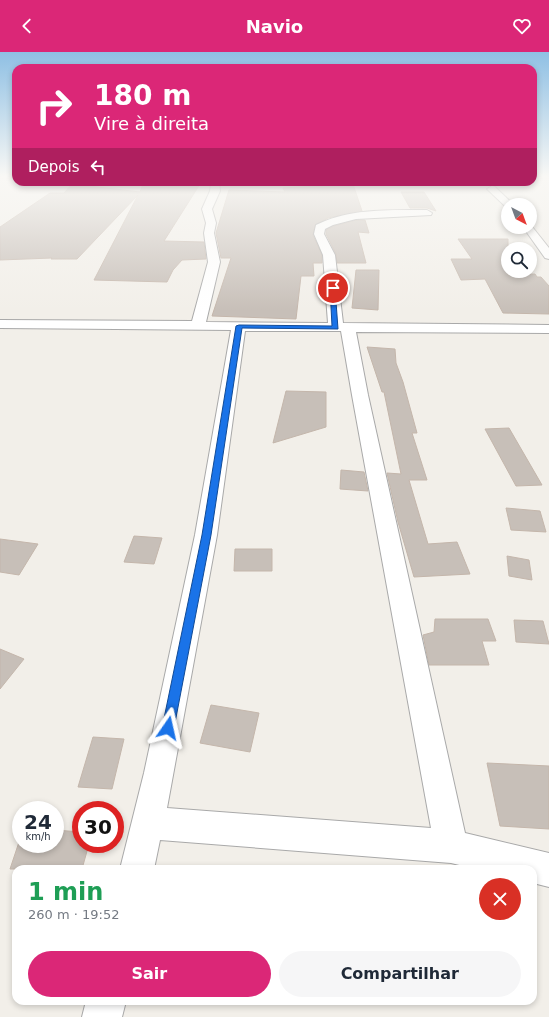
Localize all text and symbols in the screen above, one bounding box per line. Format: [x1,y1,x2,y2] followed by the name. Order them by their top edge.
[16,15,38,37] icon: back
[511,15,533,37] icon: heart
[246,16,303,37] text: Navio
[94,79,191,112] text: 180 m
[28,80,80,132] icon: right
[94,113,209,134] text: Vire à direita
[87,156,109,178] icon: left
[28,158,79,176] text: Depois
[501,198,537,234] north arrow
[501,198,537,278] map controls
[501,242,537,278] button: search
[316,271,350,305] pin
[322,277,344,299] icon: arrive
[147,707,189,749] position arrow
[72,801,124,853] speed limit sign: 30
[24,810,52,834] text: 24
[25,831,51,842] text: km/h
[28,878,103,906] text: 1 min
[479,878,521,920] button: close
[28,907,119,922] text: 260 m · 19:52
[28,951,271,997] button: Sair
[279,951,521,997] button: Compartilhar

